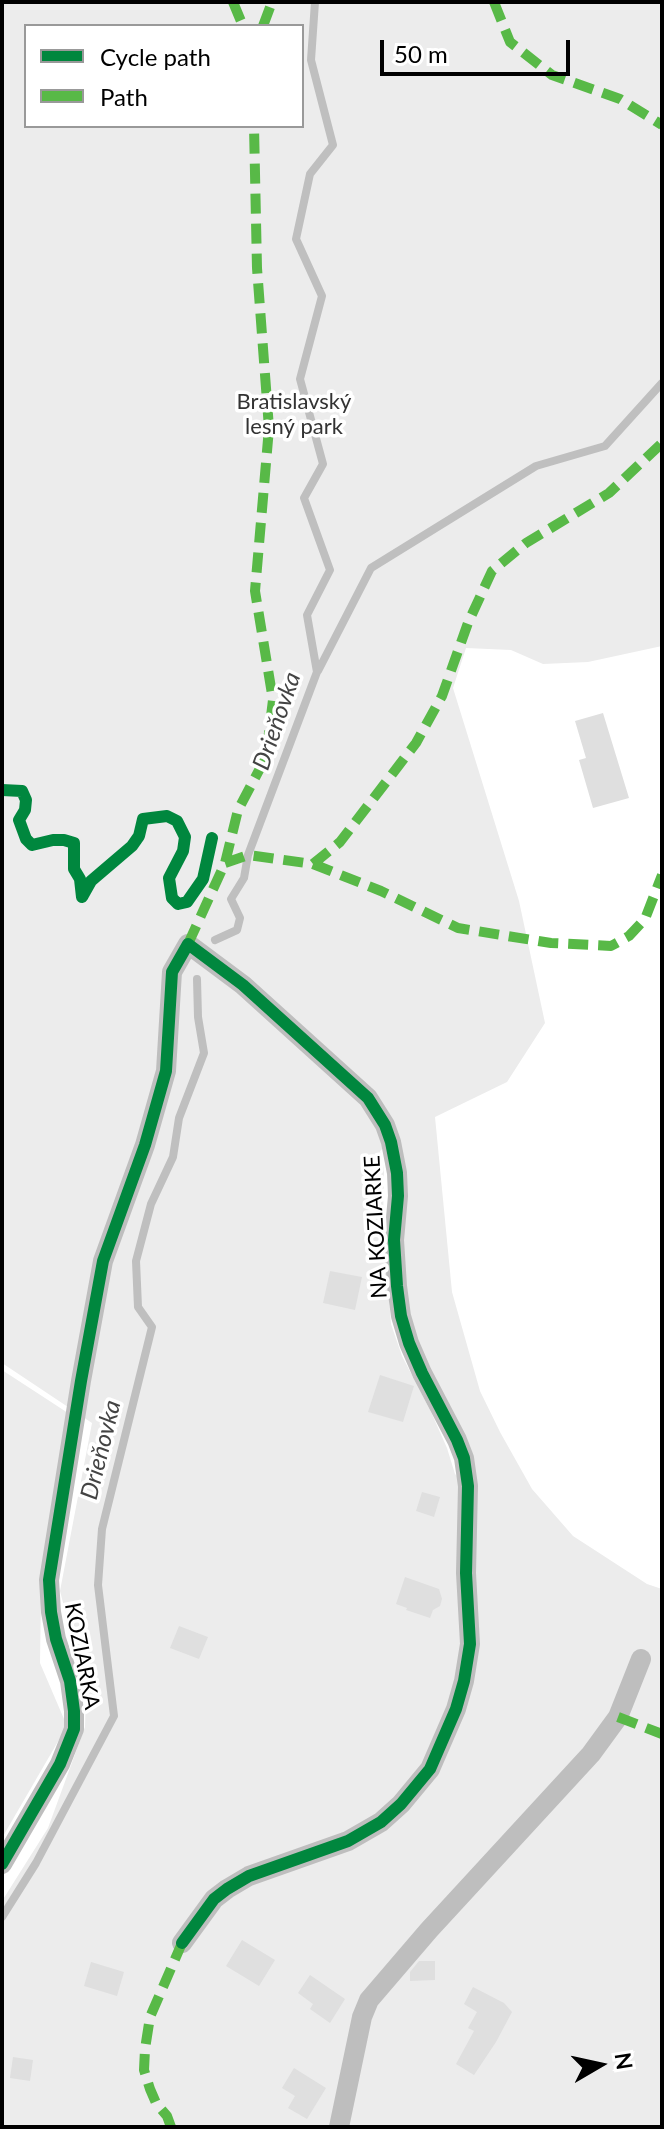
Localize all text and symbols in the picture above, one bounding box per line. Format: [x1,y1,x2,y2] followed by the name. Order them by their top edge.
[24,24,304,128] legend
[384,24,574,74] scale bar
[394,39,448,68] text: 50 m
[100,42,211,71] text: Cycle path
[100,82,148,111] text: Path
[237,389,351,440] park label: Bratislavský lesný park
[247,668,307,774] water label: Drieňovka
[359,1155,393,1299] street label: NA KOZIARKE
[75,1397,127,1503] water label: Drieňovka
[59,1600,105,1712] street label: KOZIARKA
[560,2025,640,2105] north arrow
[610,2051,639,2072] text: N

